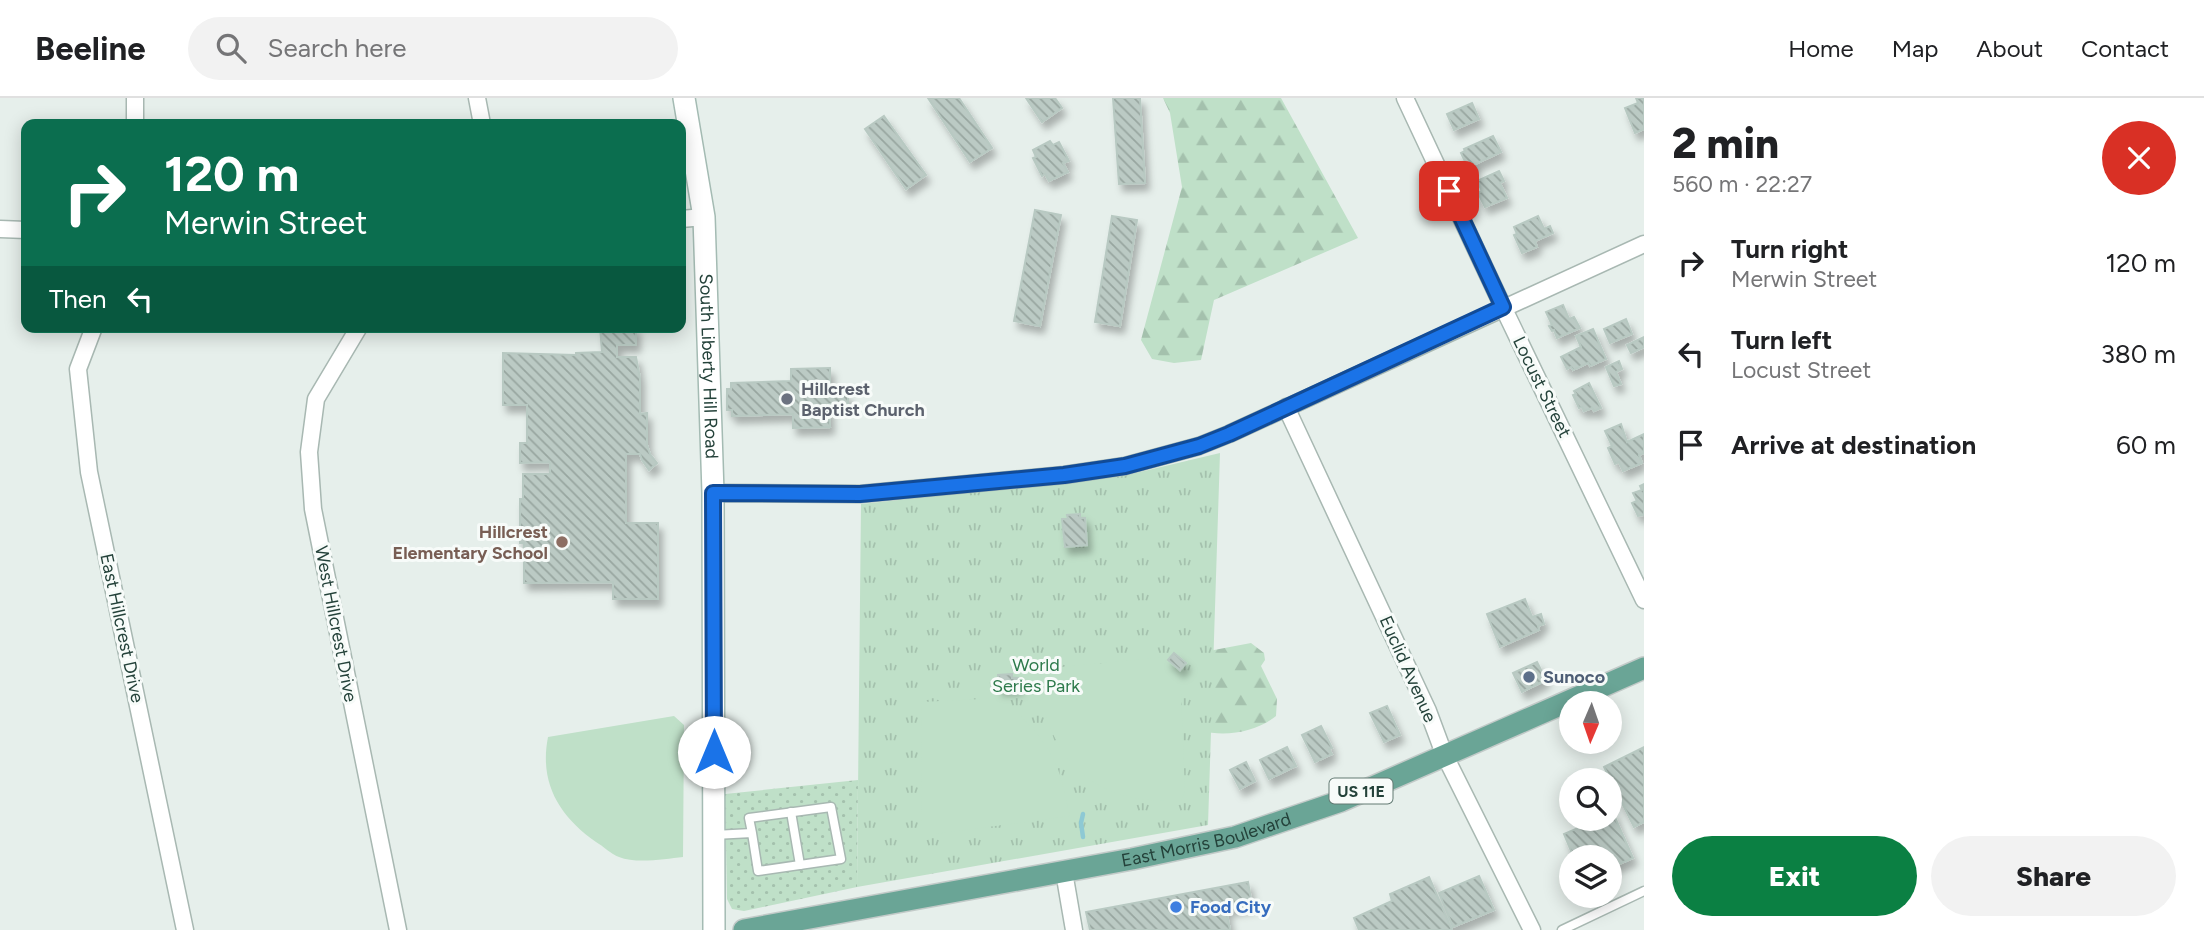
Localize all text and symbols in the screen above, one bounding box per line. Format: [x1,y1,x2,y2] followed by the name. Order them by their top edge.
[188,17,678,80] search box
[35,29,146,68] text: Beeline
[212,29,250,67] icon: search
[268,32,406,64] text: Search here
[1788,34,1854,63] text: Home
[1892,34,1938,63] text: Map
[1976,34,2043,63] text: About
[2081,34,2169,63] text: Contact
[1672,118,1779,169] text: 2 min
[2102,121,2176,195] button: close
[164,144,299,203] text: 120 m
[49,147,140,238] icon: right
[1419,161,1479,221] pin
[1672,170,1812,198] text: 560 m · 22:27
[1430,172,1468,210] icon: arrive
[164,204,367,242] text: Merwin Street
[1731,233,1848,265] text: Turn right
[1672,244,1710,282] icon: right
[2106,247,2176,279] text: 120 m
[1731,265,1877,293] text: Merwin Street
[695,273,723,459] street label: South Liberty Hill Road
[121,280,159,318] icon: left
[49,283,107,315] text: Then
[1731,324,1832,356] text: Turn left
[1508,333,1576,441] street label: Locust Street
[1672,335,1710,373] icon: left
[2101,338,2176,370] text: 380 m
[1731,356,1871,384] text: Locust Street
[801,378,925,421] place label: Hillcrest Baptist Church
[779,391,795,407] marker: Hillcrest Baptist Church
[1672,426,1710,464] icon: arrive
[1731,429,1976,461] text: Arrive at destination
[2116,429,2176,461] text: 60 m
[393,521,548,564] place label: Hillcrest Elementary School
[554,534,570,550] marker: Hillcrest Elementary School
[310,544,362,704] street label: West Hillcrest Drive
[95,551,149,705] street label: East Hillcrest Drive
[1375,612,1441,726] street label: Euclid Avenue
[992,654,1080,697] park label: World Series Park
[1543,666,1605,688] place label: Sunoco
[1521,669,1537,685] marker: Sunoco
[1559,691,1622,754] north arrow
[1559,691,1622,908] map controls
[677,715,751,789] position arrow
[1559,768,1622,831] button: search
[1330,778,1392,804] road number: US 11E
[1120,808,1294,872] street label: East Morris Boulevard
[1672,836,1917,916] button: Exit
[1931,836,2176,916] button: Share
[1559,845,1622,908] button: layers
[1190,896,1272,918] place label: Food City
[1168,899,1184,915] marker: Food City

